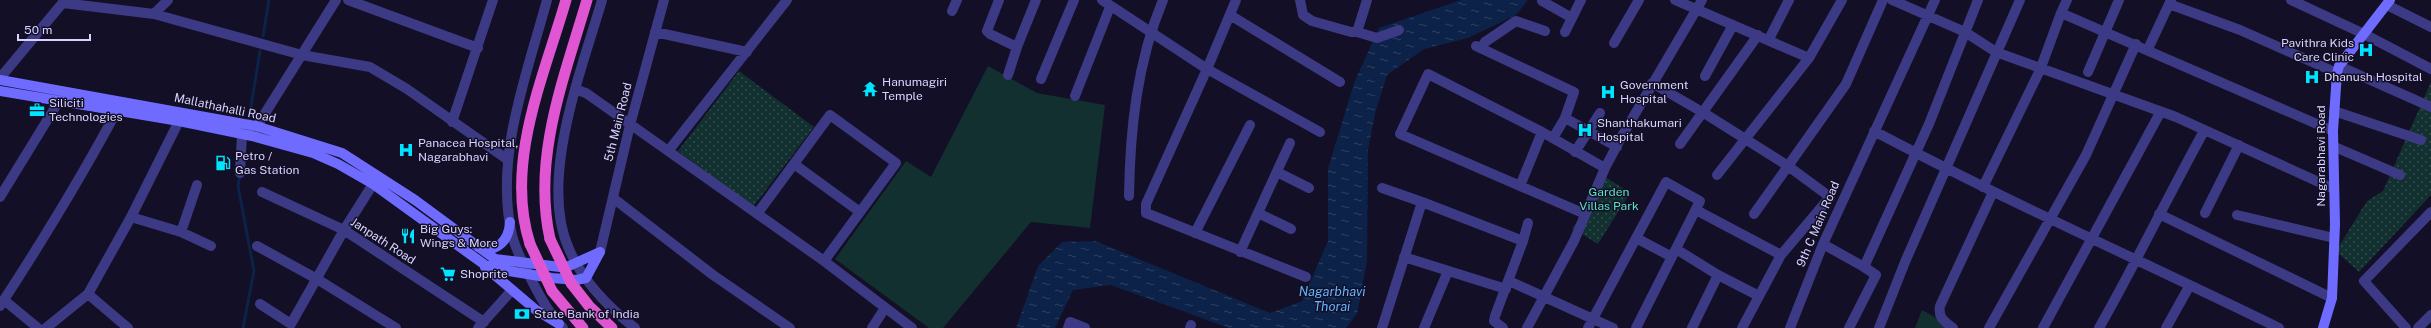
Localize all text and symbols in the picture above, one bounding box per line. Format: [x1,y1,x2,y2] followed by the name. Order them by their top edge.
[18,16,90,42] scale bar
[24,23,52,37] text: 50 m
[2281,36,2354,64] place label: Pavithra Kids Care Clinic
[2357,41,2375,59] hospital icon: Pavithra Kids Care Clinic
[2303,68,2321,86] hospital icon: Dhanush Hospital
[2324,70,2423,84] place label: Dhanush Hospital
[882,75,947,103] place label: Hanumagiri Temple
[1620,78,1689,106] place label: Government Hospital
[861,80,879,98] temple icon: Hanumagiri Temple
[601,81,635,163] street label: 5th Main Road
[1599,83,1617,101] hospital icon: Government Hospital
[173,90,277,126] street label: Mallathahalli Road
[49,96,123,124] place label: Siliciti Technologies
[28,101,46,119] office icon: Siliciti Technologies
[2314,105,2328,207] street label: Nagarabhavi Road
[1597,116,1682,144] place label: Shanthakumari Hospital
[1576,121,1594,139] hospital icon: Shanthakumari Hospital
[418,136,518,164] place label: Panacea Hospital, Nagarabhavi
[397,141,415,159] hospital icon: Panacea Hospital, Nagarabhavi
[235,149,300,177] place label: Petro / Gas Station
[214,154,232,172] fuel station icon: Petro / Gas Station
[1794,179,1842,269] street label: 9th C Main Road
[1579,185,1639,213] park label: Garden Villas Park
[348,215,418,267] street label: Janpath Road
[420,222,498,250] place label: Big Guys: Wings & More
[399,227,417,245] restaurant icon: Big Guys: Wings & More
[439,265,457,283] supermarket icon: Shoprite
[460,267,508,281] place label: Shoprite
[1299,284,1366,314] water label: Nagarbhavi Thorai
[513,305,531,323] bank icon: State Bank of India
[534,307,639,321] place label: State Bank of India

